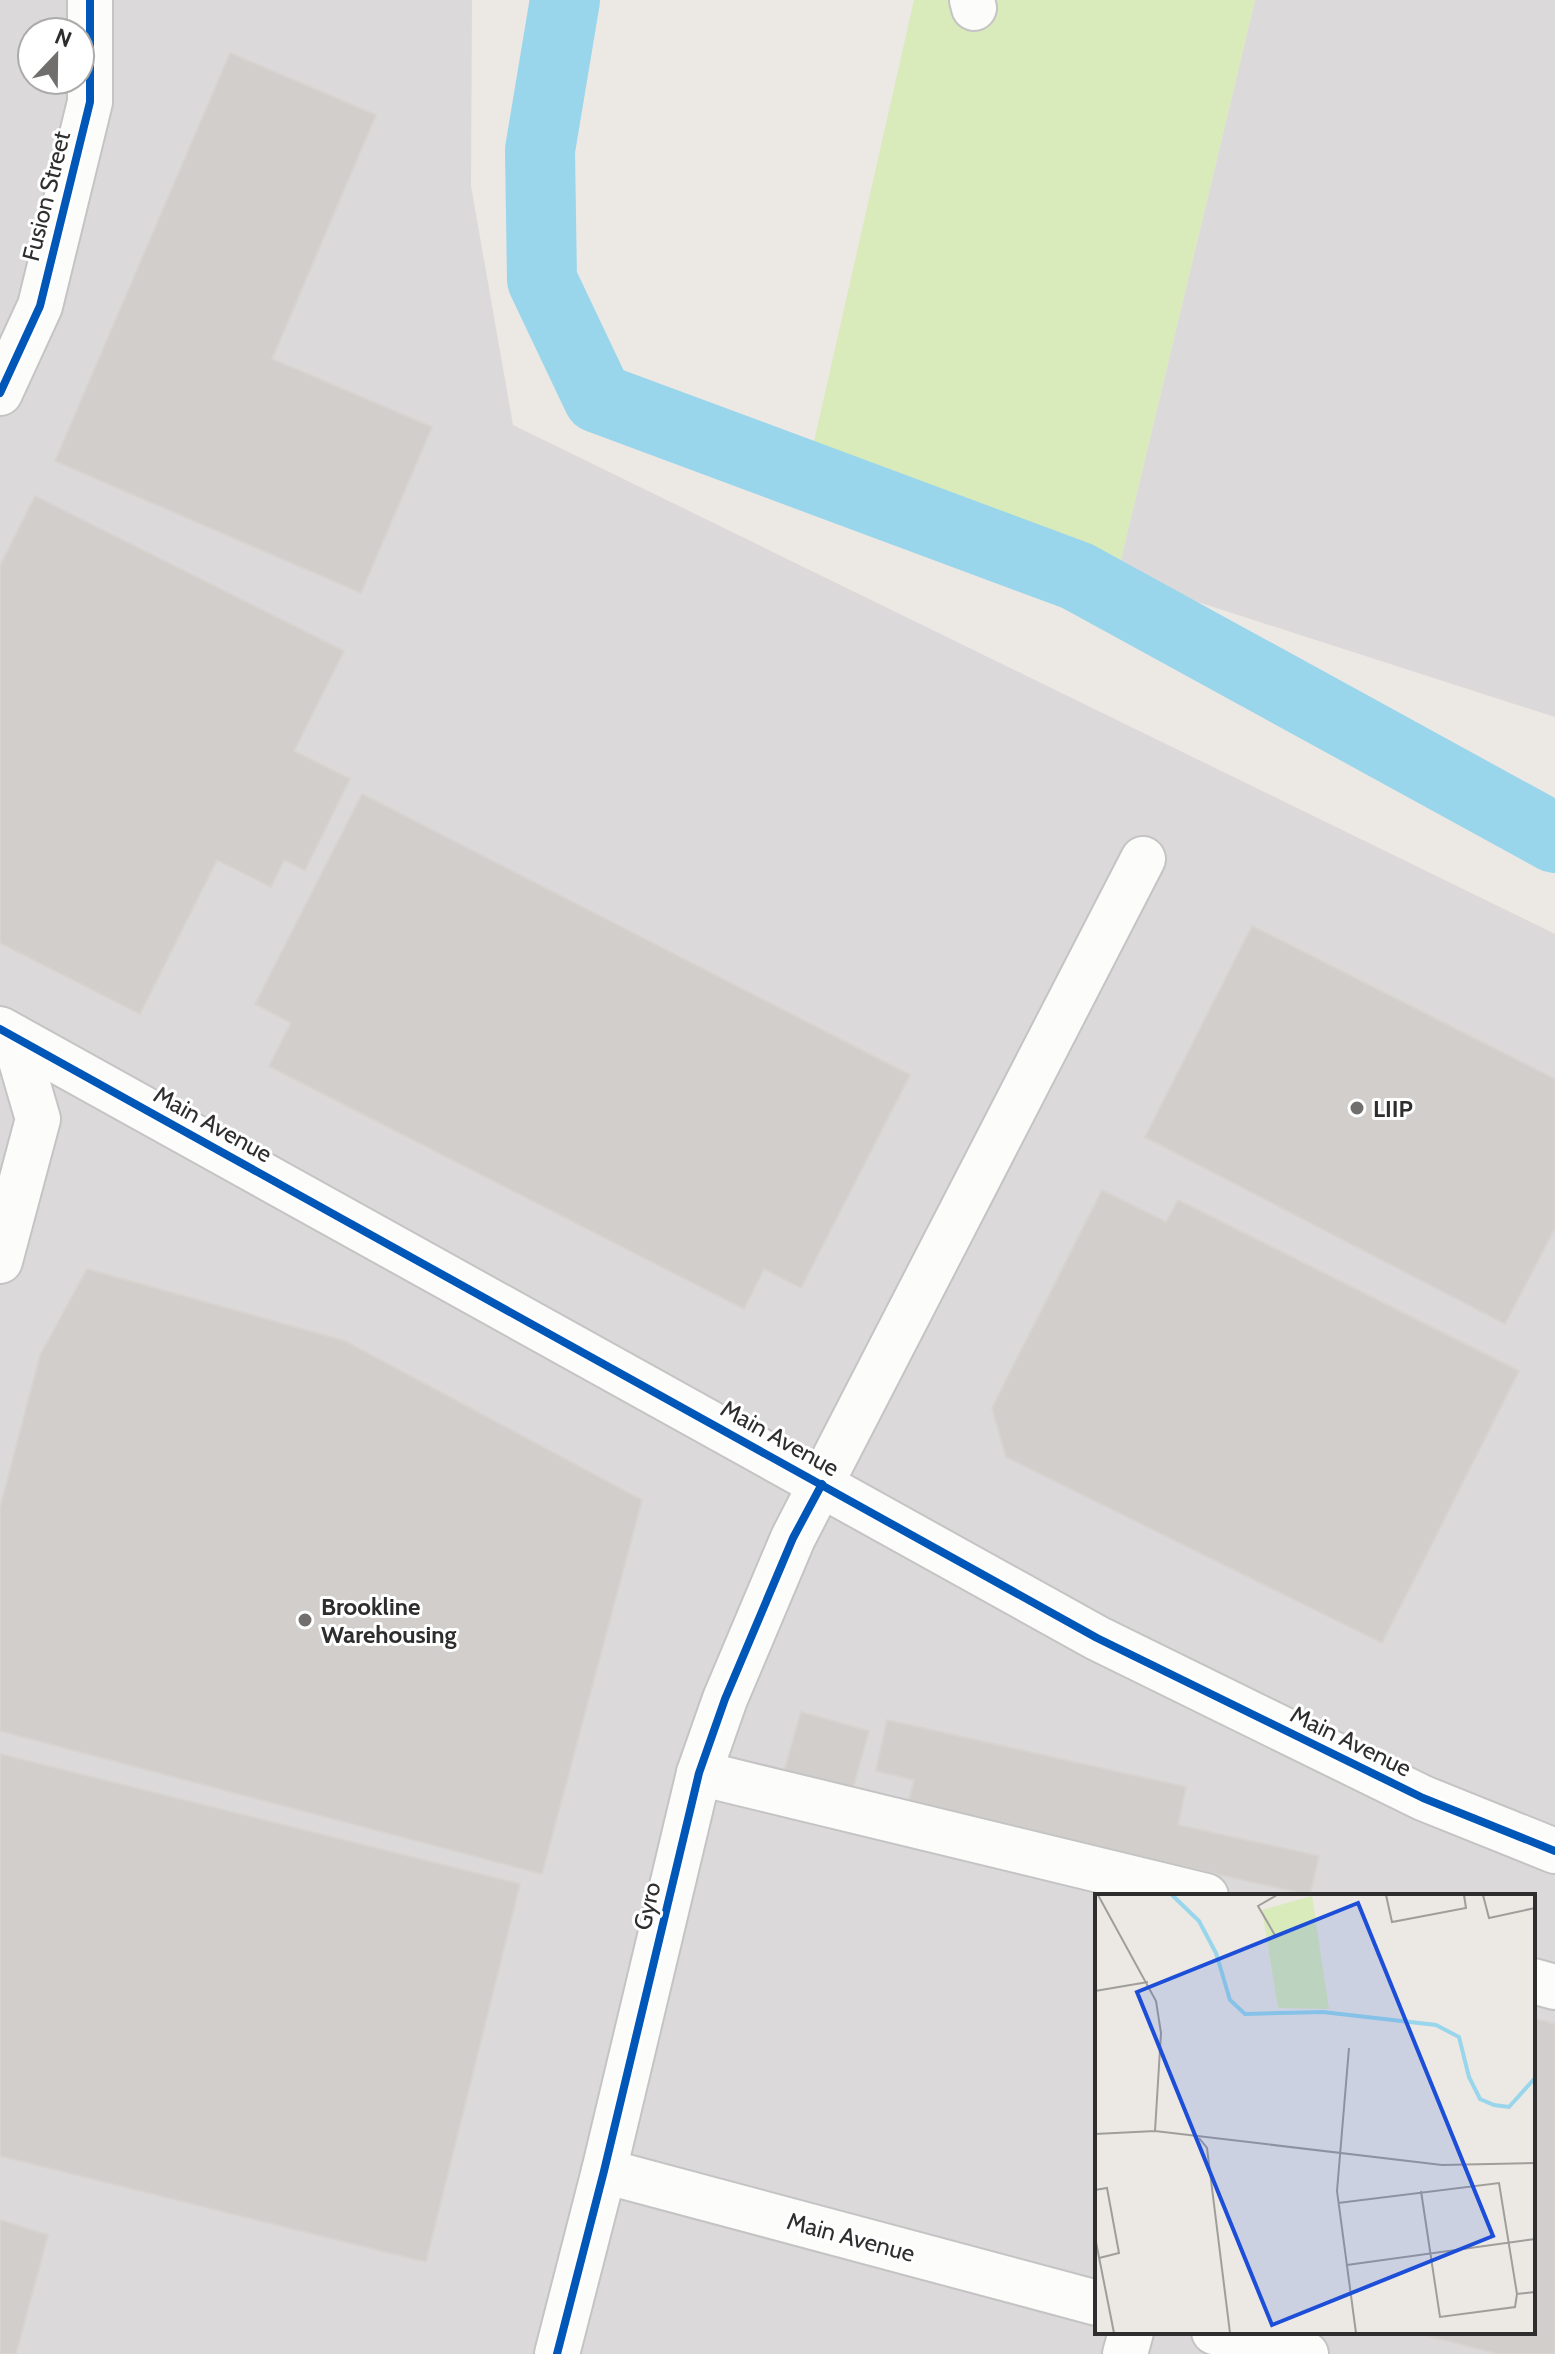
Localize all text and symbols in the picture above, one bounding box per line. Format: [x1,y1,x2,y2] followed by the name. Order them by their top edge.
[16,16,96,96] north arrow
[51,22,76,53] text: N
[16,128,76,264] street label: Fusion Street
[149,1080,277,1168] street label: Main Avenue
[1373,1094,1413,1123] place label: LIIP
[1348,1099,1366,1117] marker: LIIP
[716,1394,844,1482] street label: Main Avenue
[321,1592,457,1649] place label: Brookline Warehousing
[296,1611,314,1629] marker: Brookline Warehousing
[1286,1699,1416,1783] street label: Main Avenue
[627,1879,667,1933] street label: Gyro
[1095,1894,1535,2334] inset map
[784,2206,918,2268] street label: Main Avenue

